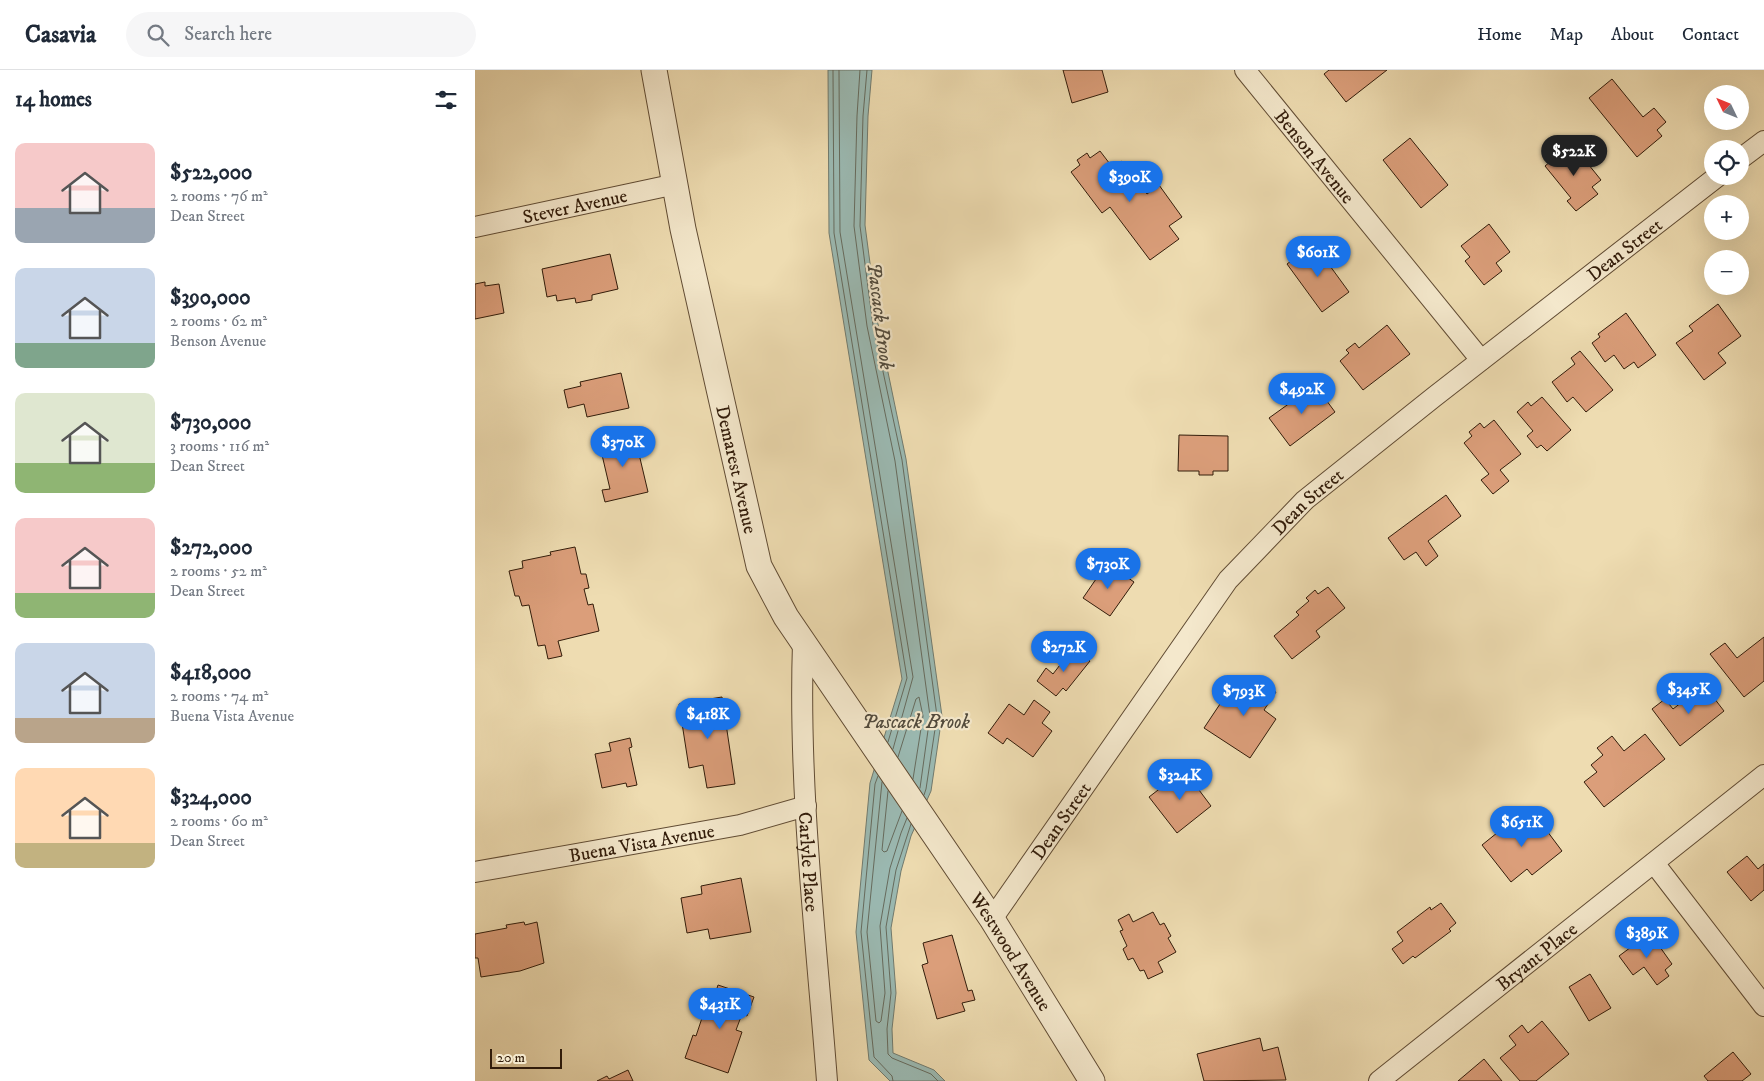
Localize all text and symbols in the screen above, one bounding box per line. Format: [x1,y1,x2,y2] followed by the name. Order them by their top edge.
[126,12,476,57] search box
[25,20,96,50] text: Casavia
[144,21,172,49] icon: search
[184,23,272,46] text: Search here
[1477,24,1522,46] text: Home
[1550,24,1583,46] text: Map
[1611,24,1654,46] text: About
[1682,24,1739,46] text: Contact
[1704,85,1749,130] north arrow
[1704,85,1749,295] map controls
[432,86,460,114] icon: filters
[15,87,92,113] text: 14 homes
[1269,105,1359,209] street label: Benson Avenue
[1539,134,1609,177] pin: $522K
[1704,140,1749,185] button: locate
[1552,141,1596,161] text: $522K
[170,160,252,186] text: $522,000
[1095,160,1165,203] pin: $390K
[55,163,115,223] icon: home
[1109,167,1151,187] text: $390K
[521,185,629,229] street label: Stever Avenue
[170,186,268,206] text: 2 rooms · 76 m²
[1704,195,1749,240] button: +
[170,206,245,226] text: Dean Street
[1583,214,1667,287] street label: Dean Street
[1283,236,1353,278] pin: $601K
[1297,242,1339,262] text: $601K
[1704,250,1749,295] button: −
[861,261,899,372] water label: Pascack Brook
[170,285,251,311] text: $390,000
[55,288,115,348] icon: home
[170,311,267,331] text: 2 rooms · 62 m²
[170,331,266,351] text: Benson Avenue
[1267,372,1337,415] pin: $492K
[1279,379,1325,399] text: $492K
[710,403,761,536] street label: Demarest Avenue
[170,410,251,436] text: $730,000
[55,413,115,473] icon: home
[588,426,658,468] pin: $370K
[602,432,644,452] text: $370K
[170,436,269,456] text: 3 rooms · 116 m²
[170,456,245,476] text: Dean Street
[1268,464,1349,540] street label: Dean Street
[170,535,252,561] text: $272,000
[55,538,115,598] icon: home
[1073,548,1143,590] pin: $730K
[1087,554,1129,574] text: $730K
[170,561,267,581] text: 2 rooms · 52 m²
[170,581,245,601] text: Dean Street
[1029,630,1099,673] pin: $272K
[1042,637,1086,657] text: $272K
[170,660,251,686] text: $418,000
[55,663,115,723] icon: home
[1654,672,1724,715] pin: $345K
[1209,674,1279,717] pin: $793K
[1668,679,1711,699] text: $345K
[1223,681,1265,701] text: $793K
[170,686,268,706] text: 2 rooms · 74 m²
[673,698,743,740] pin: $418K
[686,704,730,724] text: $418K
[170,706,294,726] text: Buena Vista Avenue
[862,710,971,735] water label: Pascack Brook
[1145,758,1215,801] pin: $324K
[1158,765,1202,785] text: $324K
[1027,778,1097,865] street label: Dean Street
[170,785,252,811] text: $324,000
[55,788,115,848] icon: home
[1487,806,1557,848] pin: $651K
[170,811,268,831] text: 2 rooms · 60 m²
[793,811,823,913] street label: Carlyle Place
[1501,812,1543,832] text: $651K
[567,820,716,868] street label: Buena Vista Avenue
[170,831,245,851] text: Dean Street
[964,888,1056,1016] street label: Westwood Avenue
[1612,916,1682,959] pin: $389K
[1492,918,1582,996] street label: Bryant Place
[1626,923,1668,943] text: $389K
[685,988,755,1030] pin: $431K
[699,994,741,1014] text: $431K
[490,1046,563,1069] scale bar
[497,1049,525,1067] text: 20 m

